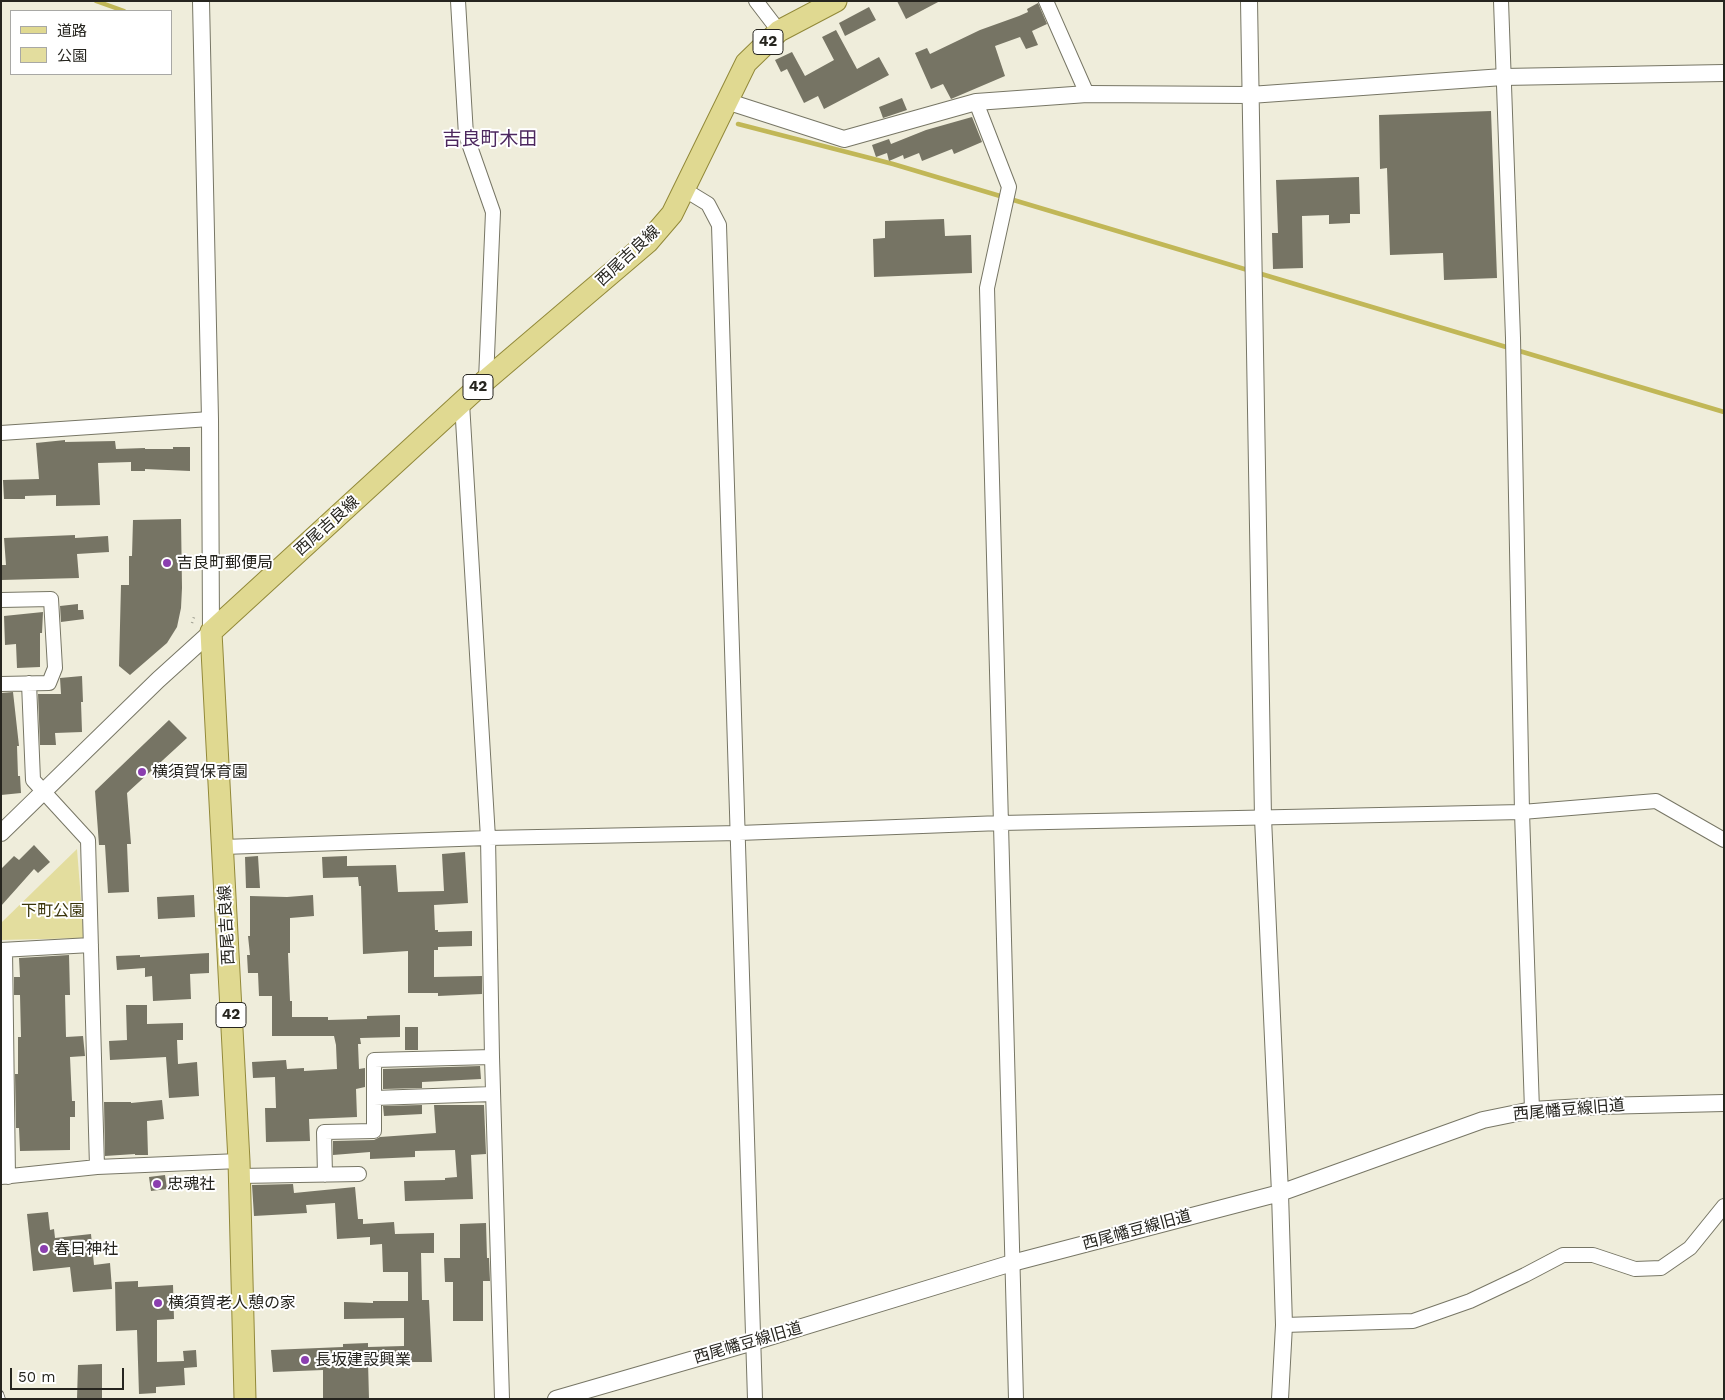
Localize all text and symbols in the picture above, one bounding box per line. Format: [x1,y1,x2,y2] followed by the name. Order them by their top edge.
[10,10,172,75] legend
[57,22,87,40] text: 道路
[753,30,783,54] road number: 42
[57,47,87,65] text: 公園
[443,128,537,150] district label: 吉良町木田
[592,222,664,290] street label: 西尾吉良線
[463,374,493,400] road number: 42
[291,492,363,560] street label: 西尾吉良線
[177,553,273,573] place label: 吉良町郵便局
[161,557,173,569] marker: 吉良町郵便局
[152,762,248,782] place label: 横須賀保育園
[136,766,148,778] marker: 横須賀保育園
[215,885,239,965] street label: 西尾吉良線
[21,901,85,921] park label: 下町公園
[216,1002,246,1028] road number: 42
[1512,1096,1626,1124] street label: 西尾幡豆線旧道
[167,1174,215,1194] place label: 忠魂社
[151,1178,163,1190] marker: 忠魂社
[1080,1206,1194,1254] street label: 西尾幡豆線旧道
[54,1239,118,1259] place label: 春日神社
[38,1243,50,1255] marker: 春日神社
[168,1293,296,1313] place label: 横須賀老人憩の家
[152,1297,164,1309] marker: 横須賀老人憩の家
[692,1318,804,1368] street label: 西尾幡豆線旧道
[315,1350,411,1370] place label: 長坂建設興業
[299,1354,311,1366] marker: 長坂建設興業
[12,1358,126,1390] scale bar
[18,1368,55,1386] text: 50 m

